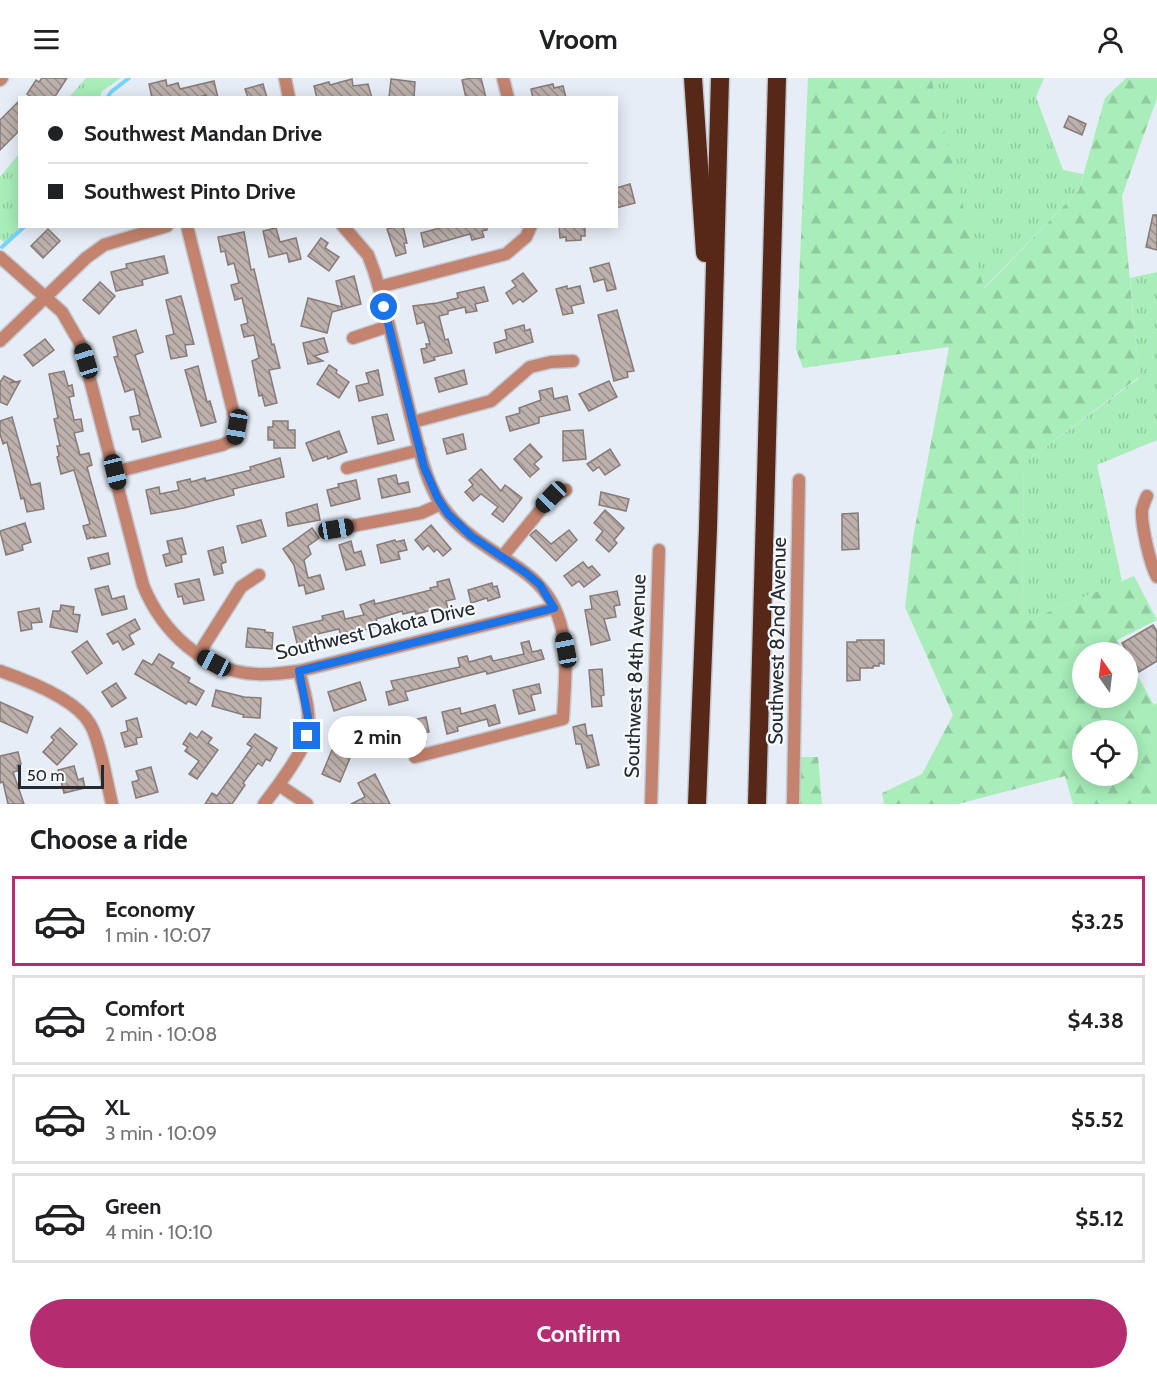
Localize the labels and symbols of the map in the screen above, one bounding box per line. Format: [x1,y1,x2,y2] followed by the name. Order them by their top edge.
[370,293,397,320] route start
[72,341,100,381] car
[225,408,249,446] car
[102,452,128,492] car
[532,478,570,516] car
[317,517,355,541] car
[763,537,791,745] street label: Southwest 82nd Avenue
[619,574,651,778] street label: Southwest 84th Avenue
[273,595,477,665] street label: Southwest Dakota Drive
[554,631,578,669] car
[1072,642,1138,708] north arrow
[194,647,234,679] car
[328,715,427,757] callout: 2 min
[293,722,320,749] route end
[18,762,104,790] scale bar

